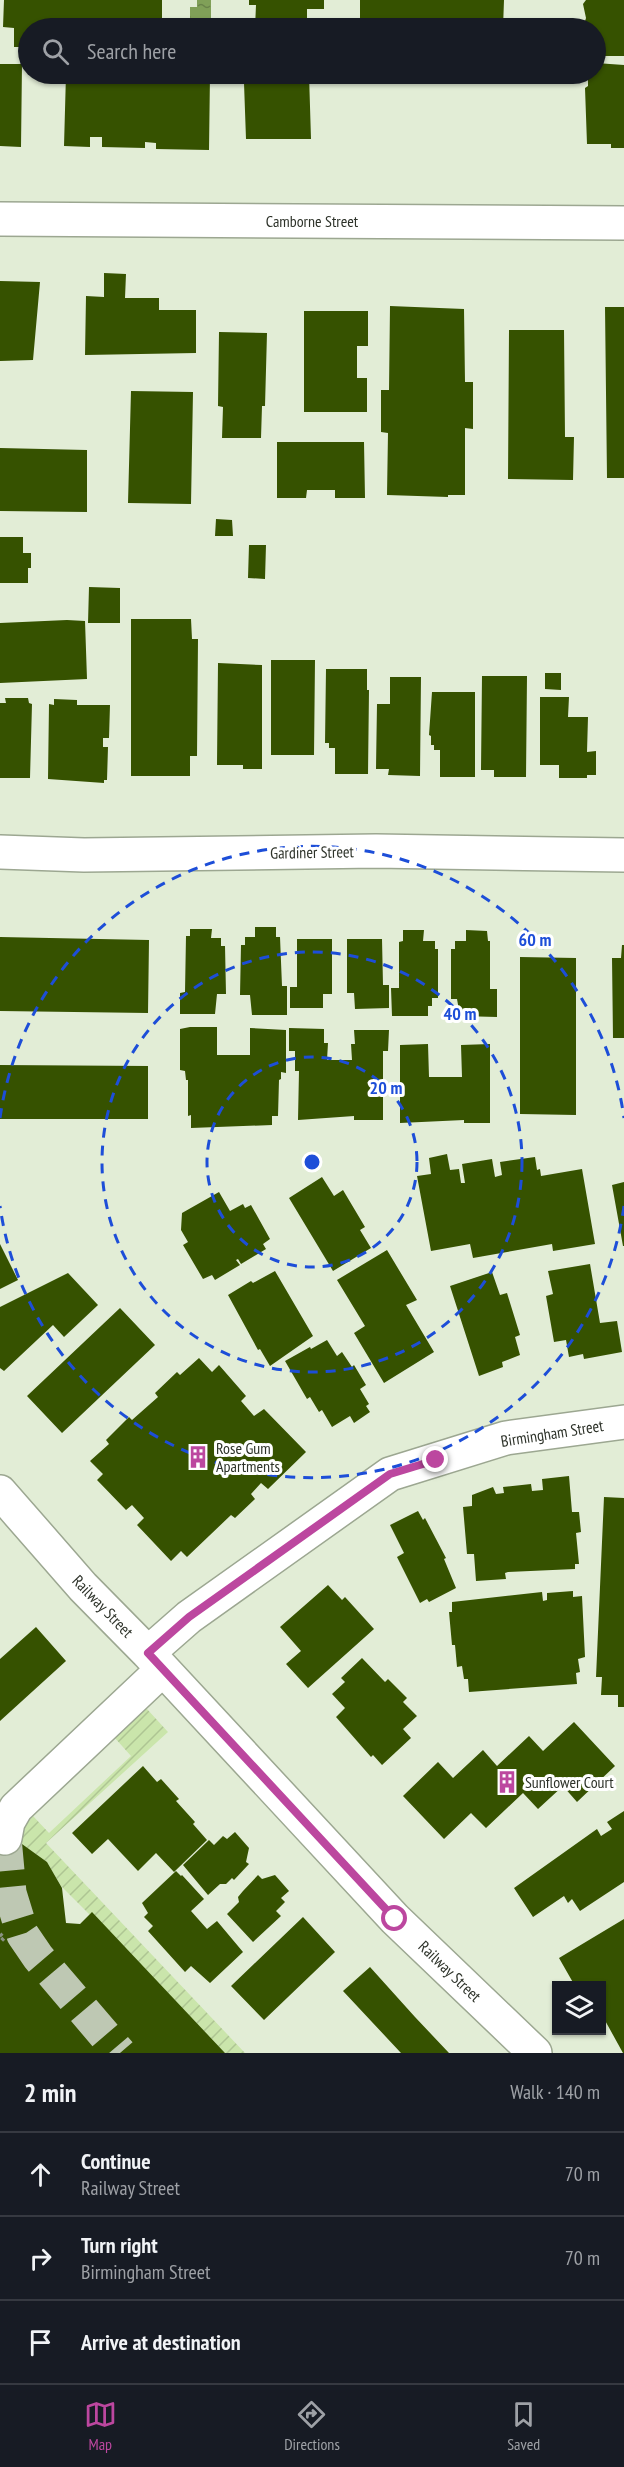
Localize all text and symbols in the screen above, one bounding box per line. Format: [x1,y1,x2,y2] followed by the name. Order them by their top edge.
[18,18,606,84] search box
[39,35,72,68] icon: search
[87,37,176,65] text: Search here
[266,211,359,231] street label: Camborne Street
[270,841,355,863] street label: Gardiner Street
[519,928,551,951] text: 60 m
[444,1002,476,1025] text: 40 m
[370,1076,402,1099] text: 20 m
[302,1152,322,1172] centre of rings
[499,1415,605,1451] street label: Birmingham Street
[216,1438,280,1476] place label: Rose Gum Apartments
[185,1444,211,1470] building icon: Rose Gum Apartments
[422,1446,448,1472] route end
[68,1571,138,1642] street label: Railway Street
[494,1769,520,1795] building icon: Sunflower Court
[525,1772,614,1792] place label: Sunflower Court
[381,1905,407,1931] route start
[415,1936,486,2006] street label: Railway Street
[552,1981,606,2035] map controls
[552,1981,606,2035] button: layers
[24,2076,77,2109] text: 2 min
[510,2079,600,2105] text: Walk · 140 m
[81,2147,151,2175] text: Continue
[24,2158,57,2191] icon: ahead
[565,2161,600,2187] text: 70 m
[81,2175,180,2201] text: Railway Street
[81,2231,158,2259] text: Turn right
[24,2242,57,2275] icon: right
[565,2245,600,2271] text: 70 m
[81,2259,210,2285] text: Birmingham Street
[24,2326,57,2359] icon: arrive
[81,2328,241,2356] text: Arrive at destination
[84,2398,117,2454] tab: Map
[284,2398,340,2454] tab: Directions
[507,2398,540,2454] tab: Saved

